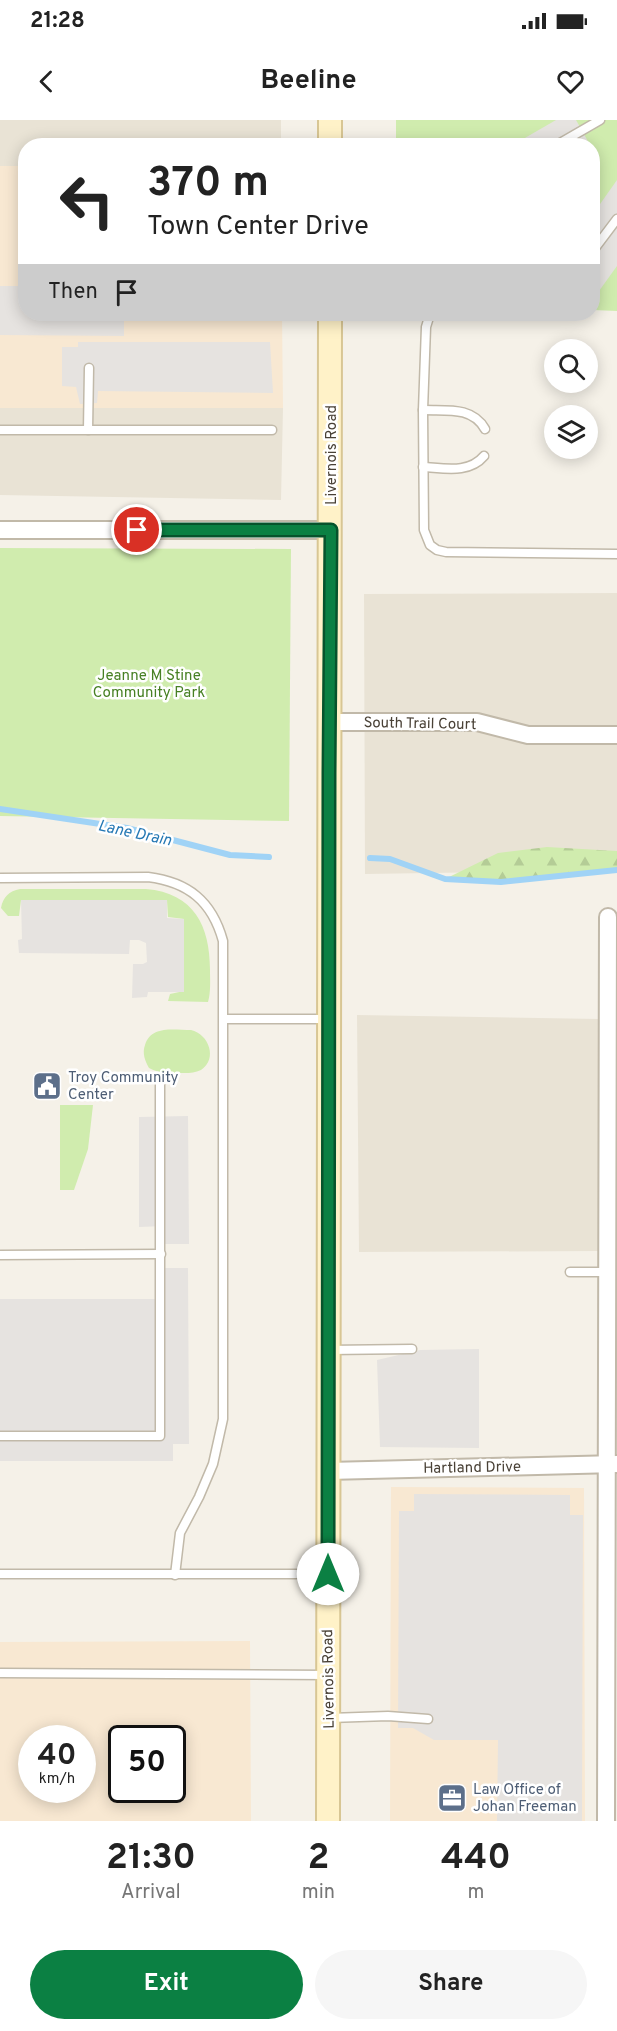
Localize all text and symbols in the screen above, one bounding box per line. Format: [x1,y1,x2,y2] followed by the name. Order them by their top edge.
[30,8,85,35] text: 21:28
[260,64,357,98] text: Beeline
[30,65,63,98] icon: back
[554,65,587,98] icon: heart
[147,158,269,211] text: 370 m
[48,162,126,240] icon: left
[147,210,369,244] text: Town Center Drive
[110,276,143,309] icon: arrive
[48,279,98,306] text: Then
[544,339,598,459] map controls
[544,339,598,393] button: search
[323,405,342,505] street label: Livernois Road
[544,405,598,459] button: layers
[111,504,162,555] pin
[120,513,153,546] icon: arrive
[93,667,205,703] park label: Jeanne M Stine Community Park
[363,714,477,735] street label: South Trail Court
[96,816,174,852] water label: Lane Drain
[68,1069,179,1105] place label: Troy Community Center
[31,1070,63,1102] public building icon: Troy Community Center
[423,1458,521,1479] street label: Hartland Drive
[296,1542,360,1606] position arrow
[319,1629,340,1729] street label: Livernois Road
[108,1725,186,1803] speed limit sign: 50
[37,1738,77,1775] text: 40
[39,1770,75,1789] text: km/h
[473,1781,577,1817] place label: Law Office of Johan Freeman
[436,1782,468,1814] office icon: Law Office of Johan Freeman
[106,1836,196,1882] text: 21:30
[307,1836,329,1882] text: 2
[441,1836,511,1882] text: 440
[121,1880,181,1906] text: Arrival
[302,1880,335,1906] text: min
[468,1880,484,1906] text: m
[30,1950,303,2019] button: Exit
[315,1950,587,2019] button: Share

